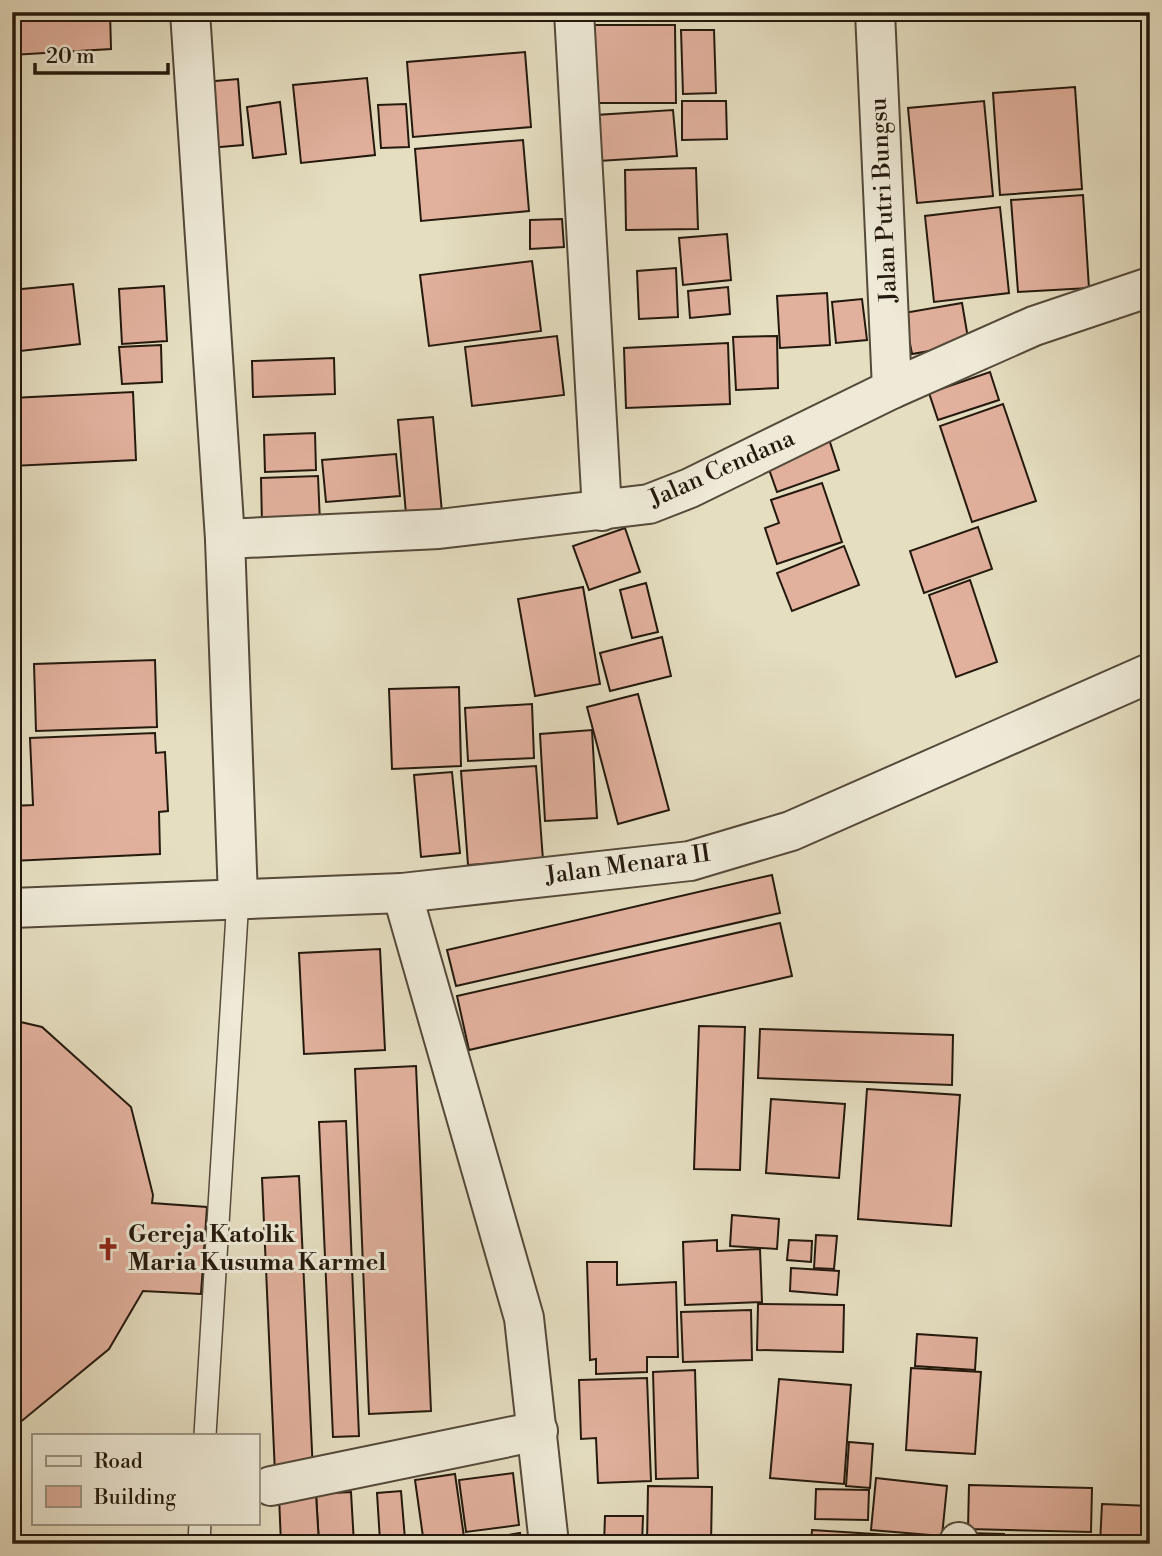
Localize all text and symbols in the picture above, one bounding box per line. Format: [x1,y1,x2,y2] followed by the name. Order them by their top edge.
[35,32,168,76] scale bar
[46,44,95,70] text: 20 m
[864,97,904,304] street label: Jalan Putri Bungsu
[644,423,800,515] street label: Jalan Cendana
[543,839,712,892] street label: Jalan Menara II
[128,1220,386,1278] place label: Gereja Katolik Maria Kusuma Karmel
[94,1235,122,1263] church icon: Gereja Katolik Maria Kusuma Karmel
[32,1434,259,1524] legend
[94,1449,143,1475] text: Road
[93,1485,176,1511] text: Building

